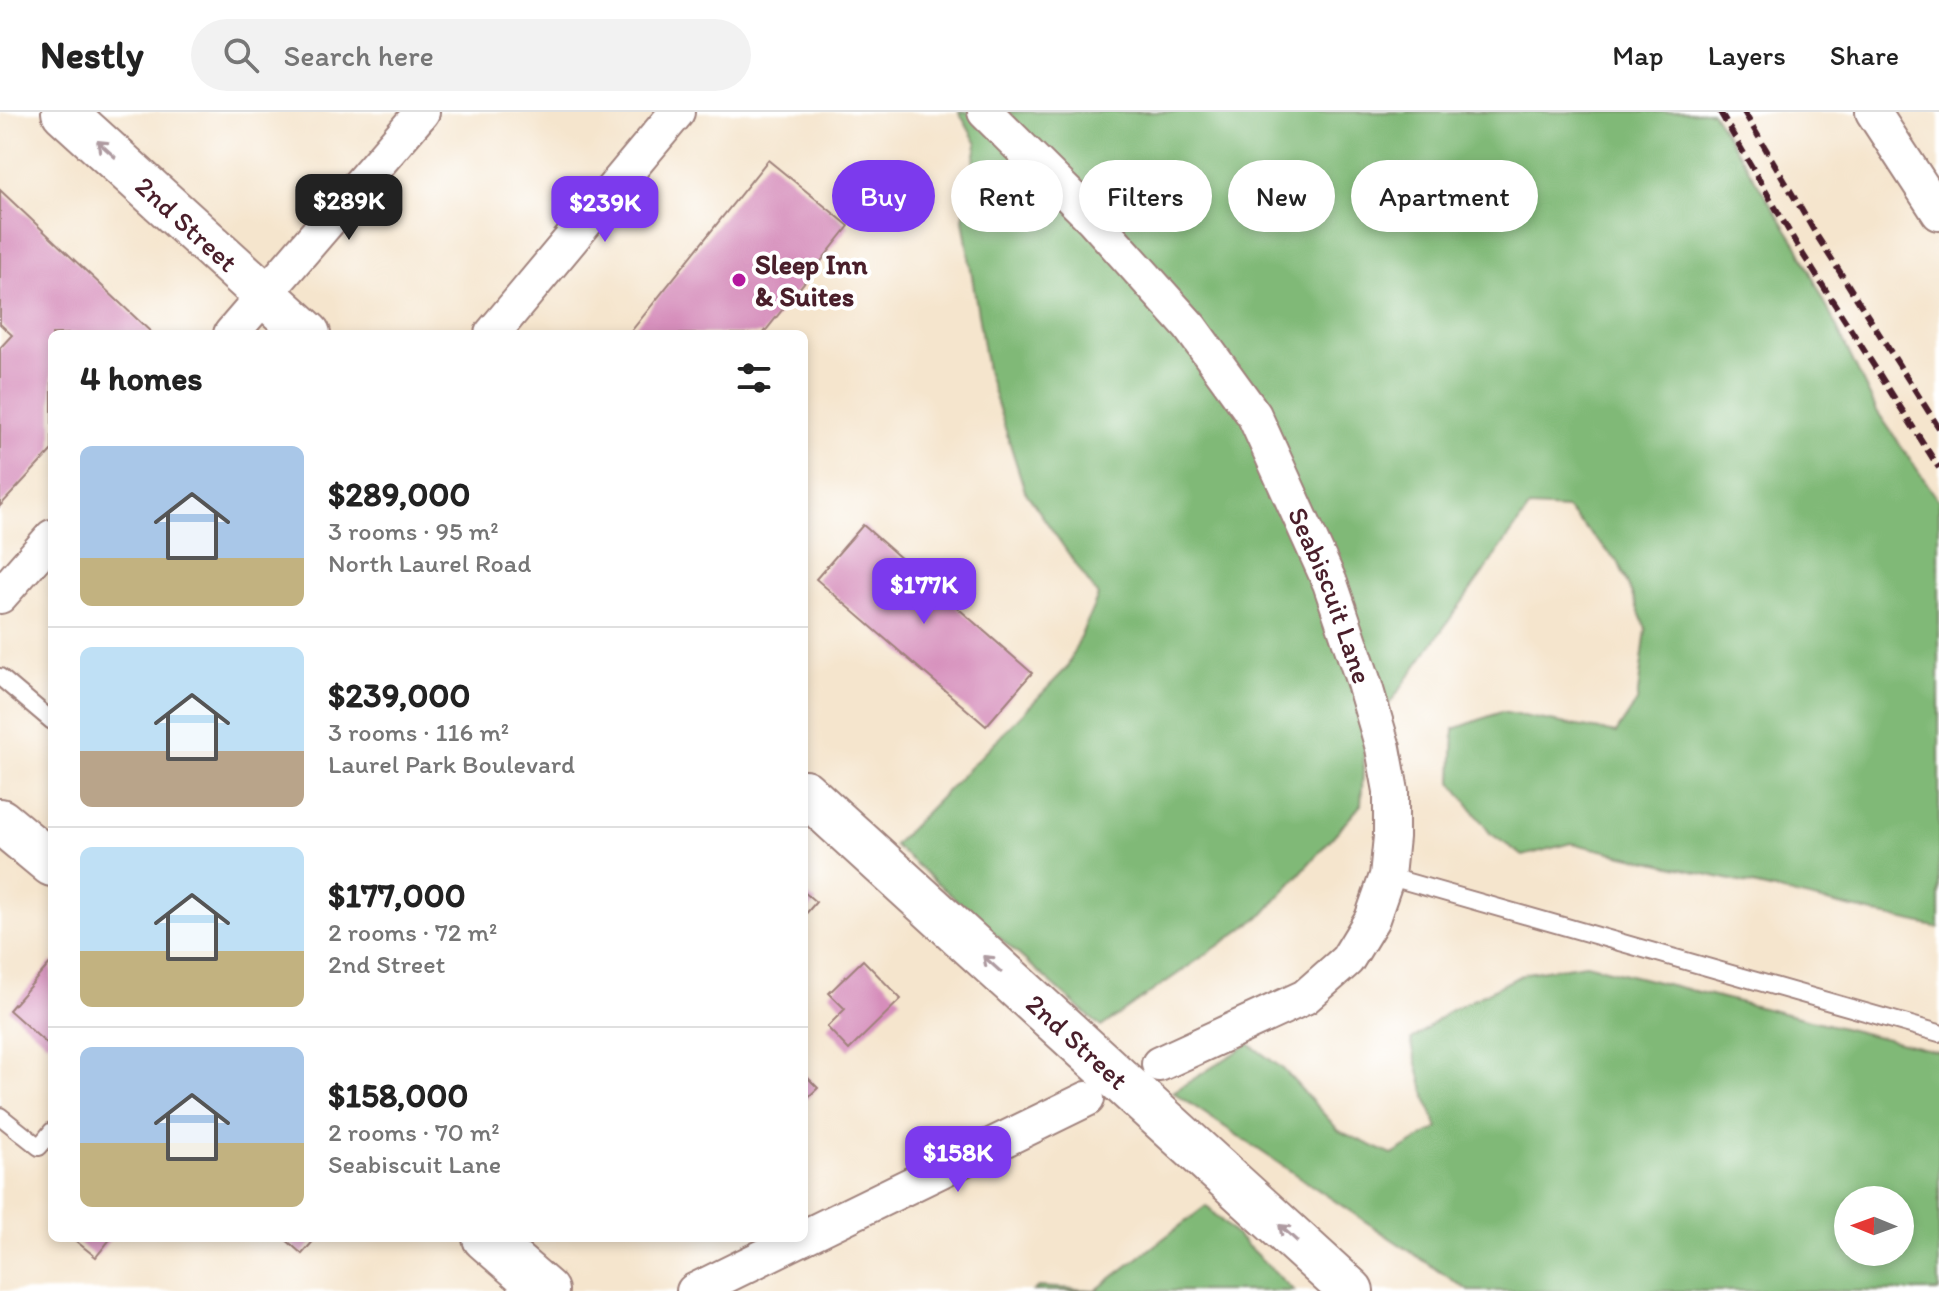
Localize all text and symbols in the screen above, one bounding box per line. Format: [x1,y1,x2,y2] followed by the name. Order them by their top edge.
[191,19,751,91] search box
[40,32,143,78] text: Nestly
[219,33,263,77] icon: search
[283,37,434,74] text: Search here
[1612,38,1664,72] text: Map
[1708,38,1786,72] text: Layers
[1830,38,1899,72] text: Share
[96,141,116,159] one-way arrow
[832,160,935,232] chip: Buy
[951,160,1063,232] chip: Rent
[1079,160,1212,232] chip: Filters
[1228,160,1335,232] chip: New
[1351,160,1538,232] chip: Apartment
[129,169,245,279] street label: 2nd Street
[293,174,405,242] pin: $289K
[549,176,661,244] pin: $239K
[313,184,385,216] text: $289K
[569,186,641,218] text: $239K
[755,247,868,313] place label: Sleep Inn & Suites
[730,271,748,289] marker: Sleep Inn & Suites
[732,356,776,400] icon: filters
[80,358,203,399] text: 4 homes
[328,474,470,515] text: $289,000
[144,478,240,574] icon: home
[1281,502,1380,688] street label: Seabiscuit Lane
[328,515,499,547] text: 3 rooms · 95 m²
[328,547,531,579] text: North Laurel Road
[868,558,980,626] pin: $177K
[890,568,958,600] text: $177K
[328,675,470,716] text: $239,000
[144,679,240,775] icon: home
[328,716,509,748] text: 3 rooms · 116 m²
[328,748,575,780] text: Laurel Park Boulevard
[328,875,466,916] text: $177,000
[144,879,240,975] icon: home
[328,916,497,948] text: 2 rooms · 72 m²
[328,948,445,980] text: 2nd Street
[982,954,1002,973] one-way arrow
[1019,986,1136,1097] street label: 2nd Street
[328,1075,468,1116] text: $158,000
[144,1079,240,1175] icon: home
[328,1116,500,1148] text: 2 rooms · 70 m²
[902,1126,1014,1194] pin: $158K
[923,1136,993,1168] text: $158K
[328,1148,501,1180] text: Seabiscuit Lane
[1834,1186,1914,1266] north arrow
[1834,1186,1914,1266] map controls
[1278,1225,1298,1243] one-way arrow

